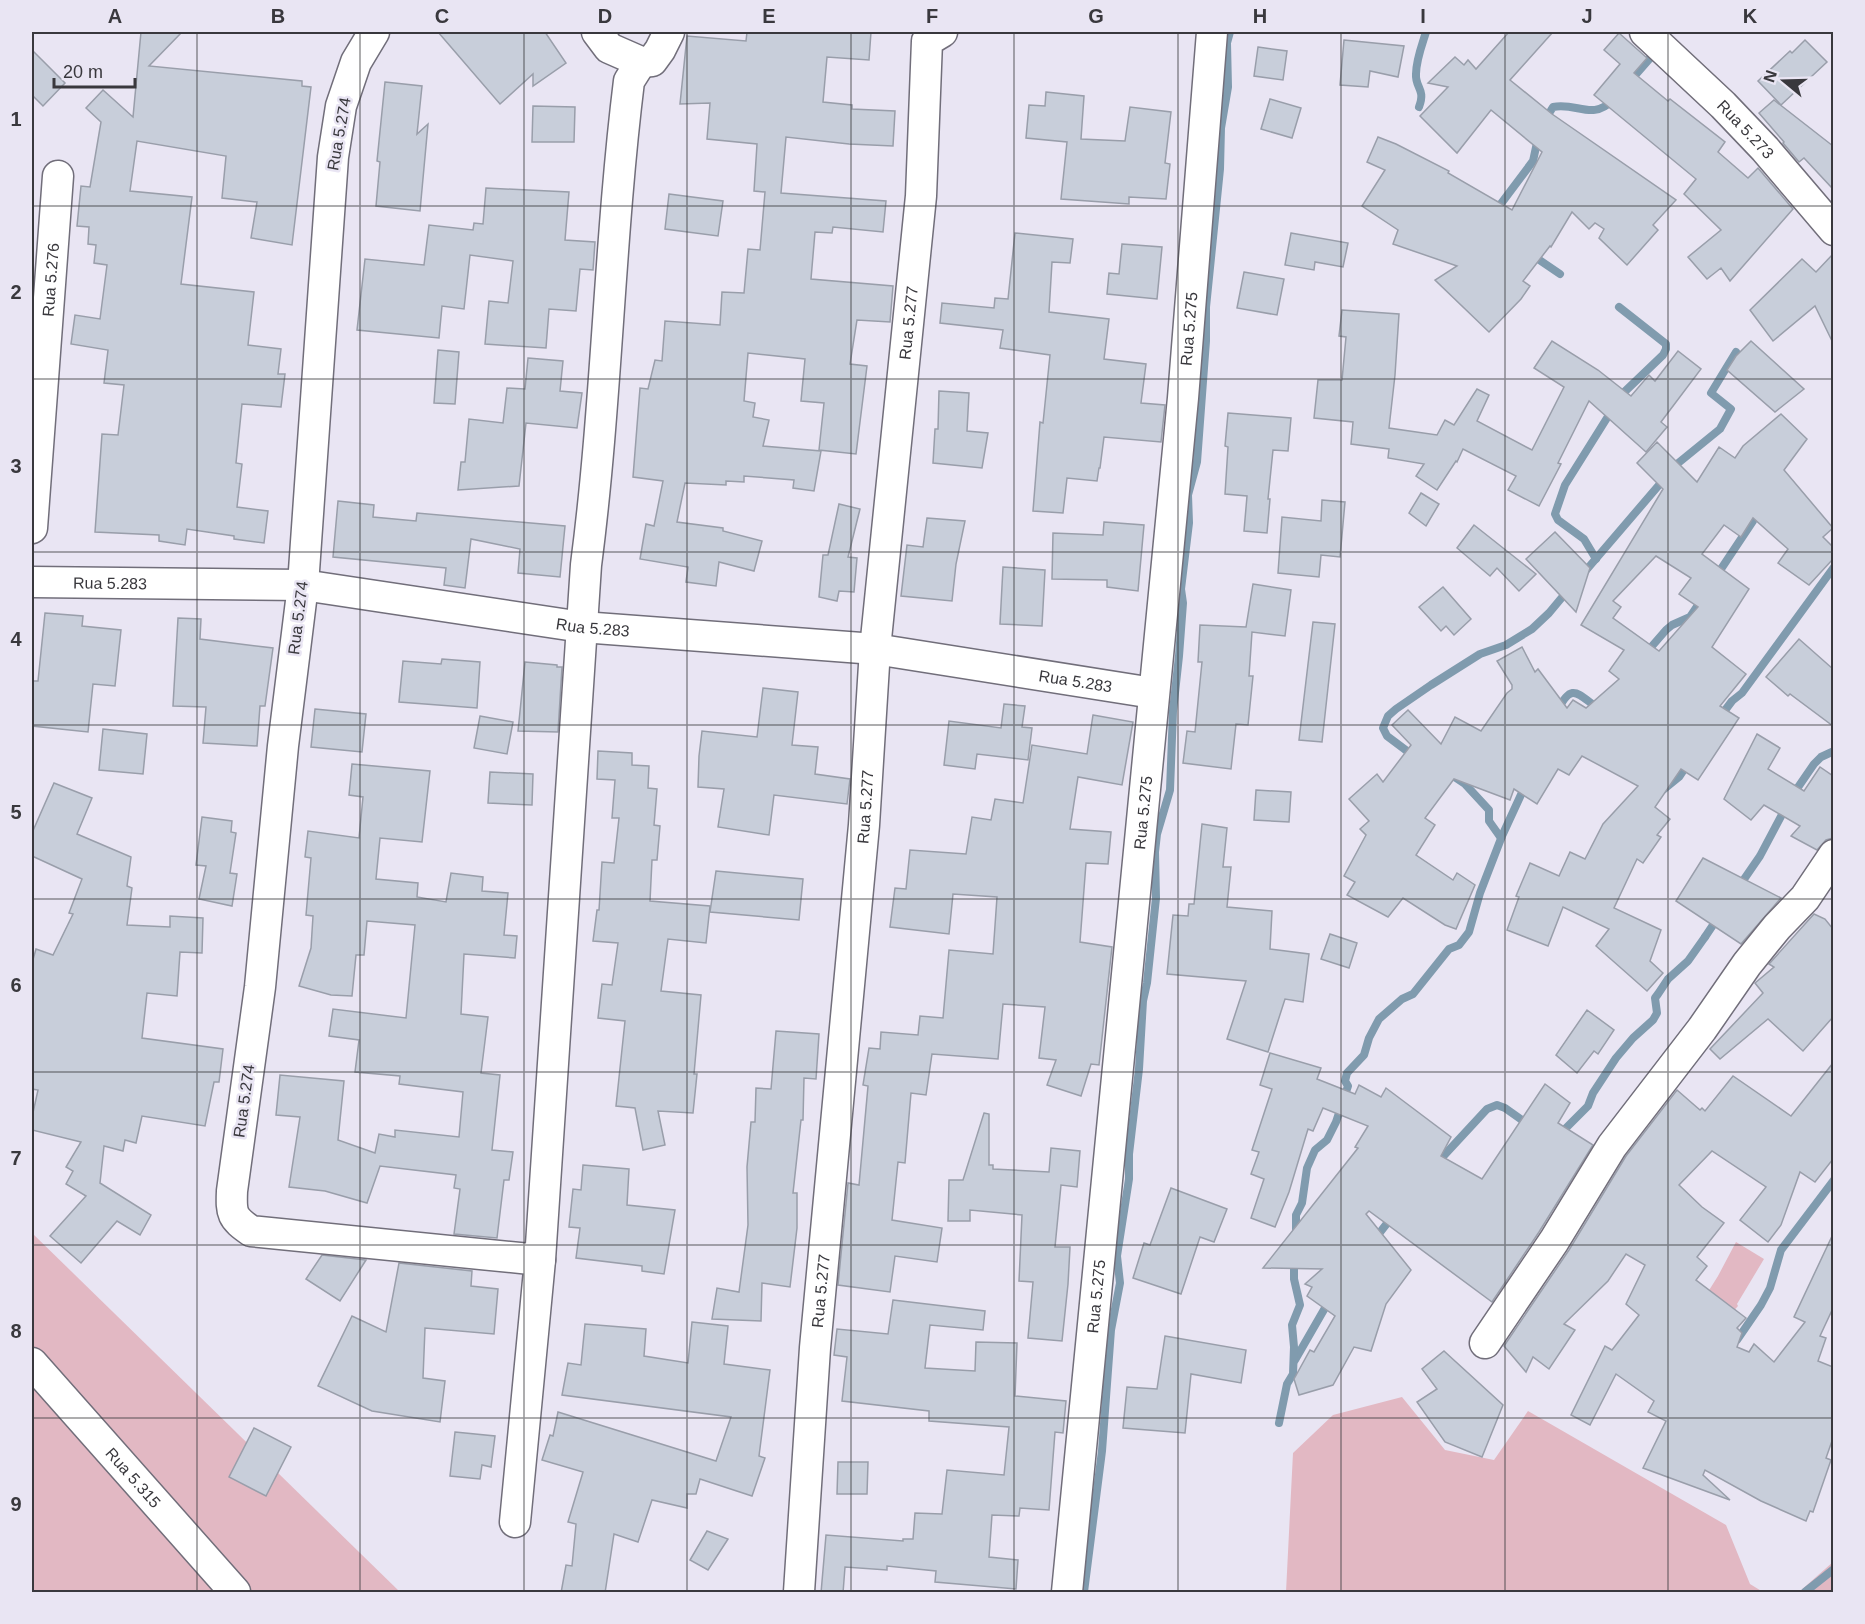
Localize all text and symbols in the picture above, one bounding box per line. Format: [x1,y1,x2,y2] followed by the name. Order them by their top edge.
[108,5,122,27] text: A
[271,5,285,27] text: B
[435,5,449,27] text: C
[598,5,612,27] text: D
[762,5,776,27] text: E
[926,5,938,27] text: F
[1088,5,1104,27] text: G
[1253,5,1267,27] text: H
[1420,5,1426,27] text: I
[1581,5,1593,27] text: J
[1743,5,1758,27] text: K
[54,51,135,89] scale bar
[1754,51,1814,111] north arrow
[63,62,103,82] text: 20 m
[1760,68,1780,85] text: N
[324,96,354,172] street label: Rua 5.274
[1714,96,1778,162] street label: Rua 5.273
[10,108,22,130] text: 1
[39,242,62,317] street label: Rua 5.276
[10,281,22,303] text: 2
[896,285,920,360] street label: Rua 5.277
[1177,291,1200,366] street label: Rua 5.275
[10,455,22,477] text: 3
[73,574,147,592] street label: Rua 5.283
[285,580,311,656] street label: Rua 5.274
[555,615,630,639] street label: Rua 5.283
[10,628,22,650] text: 4
[1038,667,1113,695] street label: Rua 5.283
[854,769,876,844] street label: Rua 5.277
[1131,775,1155,850] street label: Rua 5.275
[10,801,22,823] text: 5
[10,974,22,996] text: 6
[230,1063,258,1139] street label: Rua 5.274
[10,1147,22,1169] text: 7
[808,1253,832,1328] street label: Rua 5.277
[1084,1259,1108,1334] street label: Rua 5.275
[10,1320,22,1342] text: 8
[103,1444,164,1511] street label: Rua 5.315
[10,1493,22,1515] text: 9

